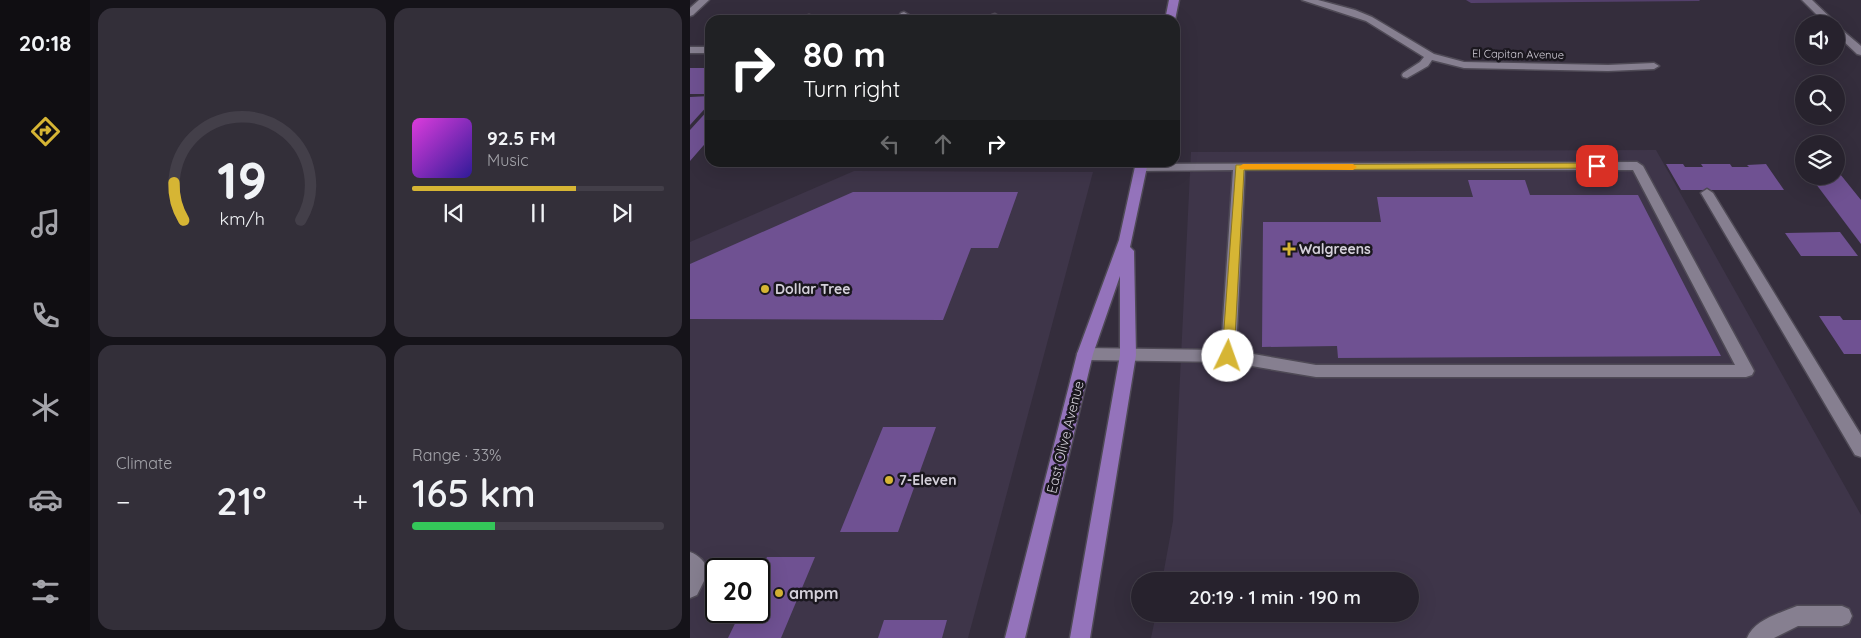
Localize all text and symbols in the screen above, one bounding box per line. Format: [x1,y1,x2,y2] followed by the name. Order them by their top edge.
[1795,15,1845,185] map controls
[1795,15,1845,65] button: sound
[19,29,71,57] text: 20:18
[803,32,886,76] text: 80 m
[720,35,785,100] icon: right
[1472,46,1564,62] street label: El Capitan Avenue
[803,75,900,103] text: Turn right
[1795,75,1845,125] button: search
[28,114,63,149] icon: directions
[487,126,556,150] text: 92.5 FM
[876,130,904,158] icon: left
[929,130,957,158] icon: ahead
[982,130,1010,158] icon: right
[1795,135,1845,185] button: layers
[1576,145,1618,187] pin
[217,147,267,212] text: 19
[487,150,529,170] text: Music
[1583,152,1611,180] icon: arrive
[440,199,468,227] icon: previous
[524,199,552,227] icon: pause
[608,199,636,227] icon: next
[28,206,63,241] icon: music
[219,207,265,229] text: km/h
[1299,240,1371,258] place label: Walgreens
[1283,243,1295,255] marker: Walgreens
[775,280,850,298] place label: Dollar Tree
[759,283,771,295] marker: Dollar Tree
[28,298,63,333] icon: phone
[1201,329,1253,381] position arrow
[1042,379,1088,495] street label: East Olive Avenue
[28,390,63,425] icon: climate
[412,445,501,465] text: Range · 33%
[116,453,172,473] text: Climate
[412,469,536,517] text: 165 km
[899,471,956,489] place label: 7-Eleven
[883,474,895,486] marker: 7-Eleven
[216,477,266,525] text: 21°
[28,482,63,517] icon: car
[116,484,131,519] text: −
[352,484,368,519] text: +
[705,558,770,623] speed limit sign: 20
[28,574,63,609] icon: filters
[789,583,839,603] place label: ampm
[1189,585,1361,609] text: 20:19 · 1 min · 190 m
[773,587,785,599] marker: ampm

